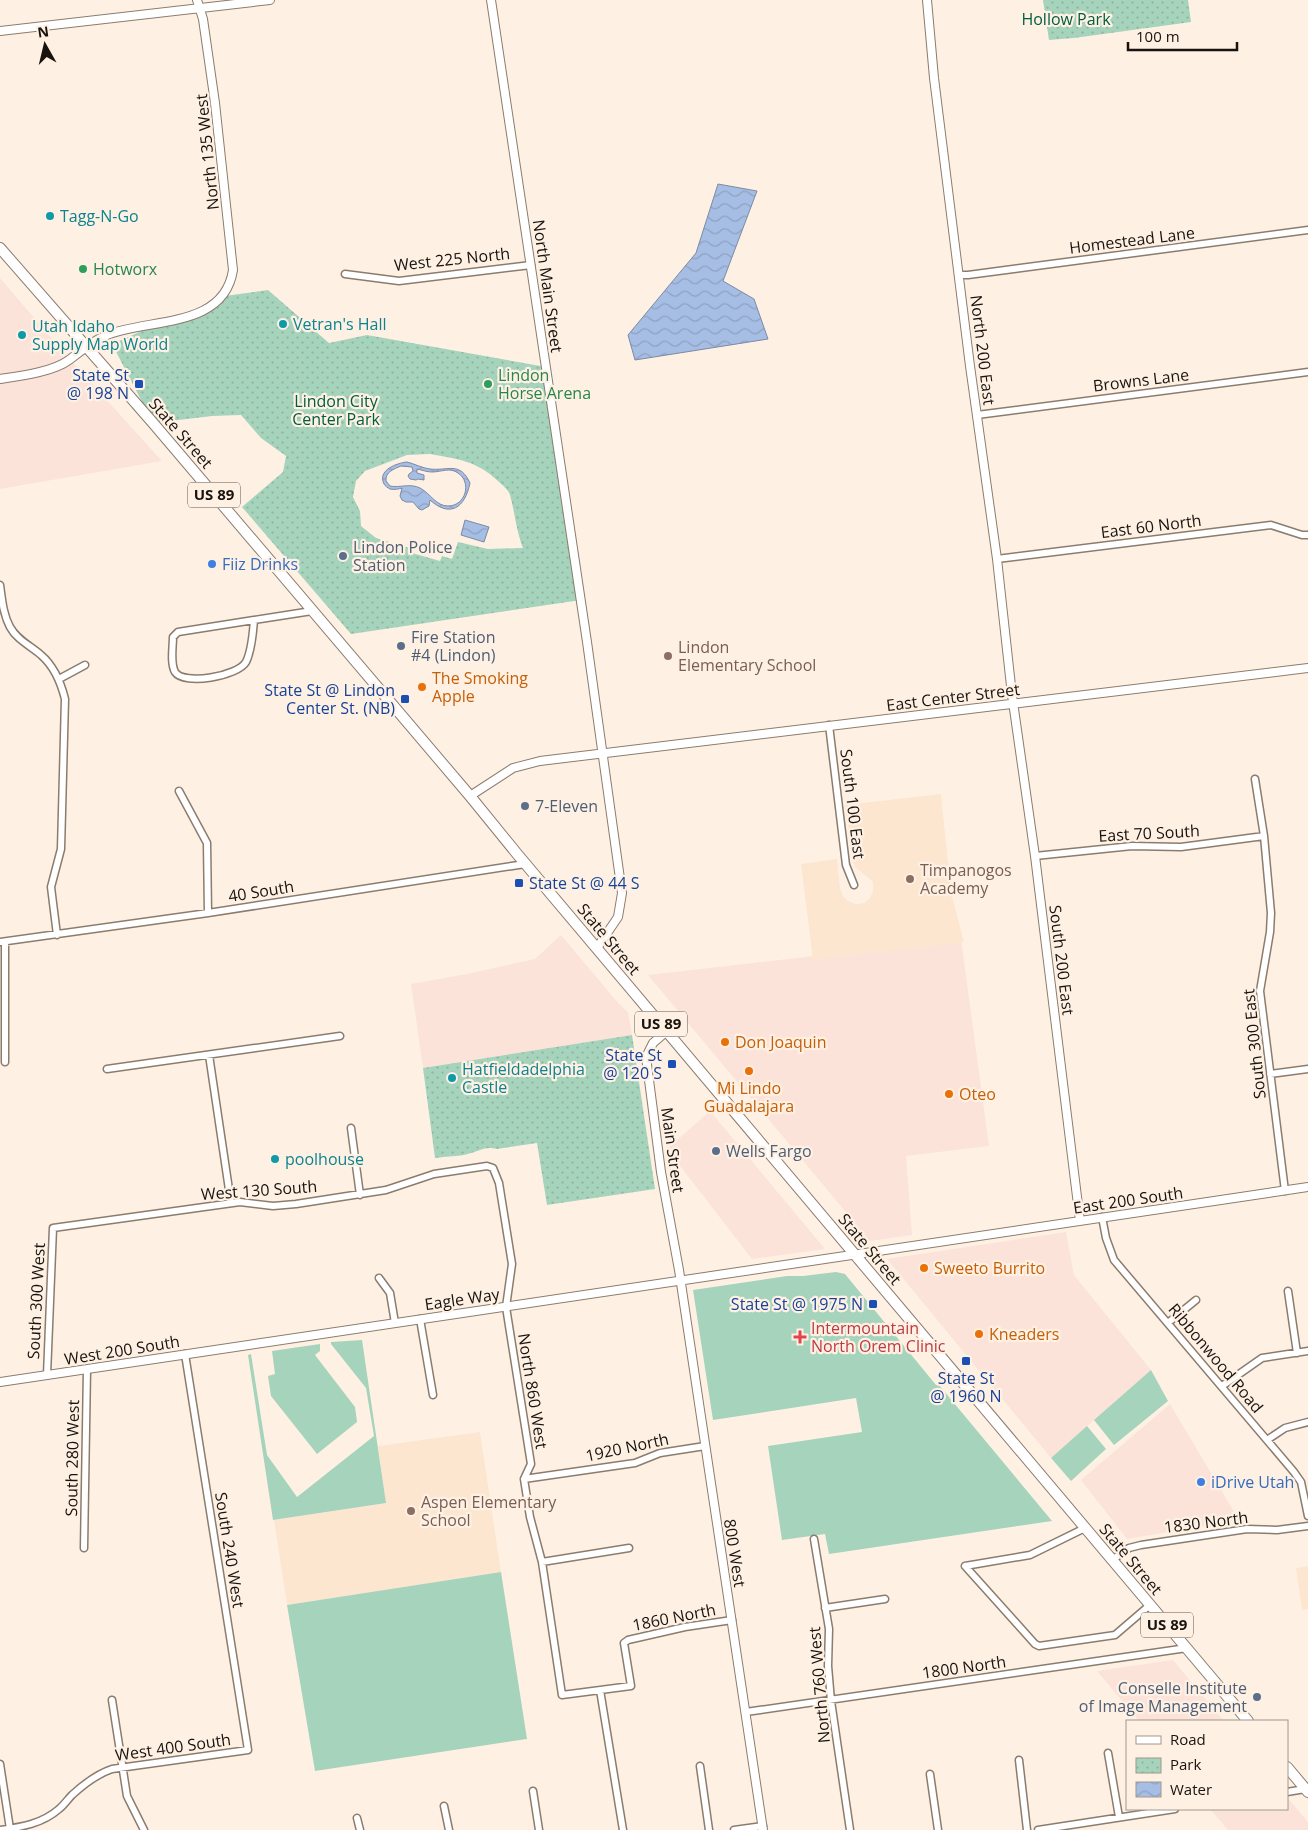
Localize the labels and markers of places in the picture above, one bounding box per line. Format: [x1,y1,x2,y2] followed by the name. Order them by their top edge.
[60,205,139,227] place label: Tagg-N-Go
[44,210,56,222] marker: Tagg-N-Go
[93,258,158,280] place label: Hotworx
[77,263,89,275] marker: Hotworx
[293,313,387,335] place label: Vetran's Hall
[32,315,168,355] place label: Utah Idaho Supply Map World
[277,318,289,330] marker: Vetran's Hall
[16,329,28,341] marker: Utah Idaho Supply Map World
[67,364,129,404] place label: State St @ 198 N
[498,364,591,404] place label: Lindon Horse Arena
[133,378,145,390] marker: State St @ 198 N
[482,378,494,390] marker: Lindon Horse Arena
[353,536,453,576] place label: Lindon Police Station
[337,550,349,562] marker: Lindon Police Station
[222,553,298,575] place label: Fiiz Drinks
[206,558,218,570] marker: Fiiz Drinks
[411,626,496,666] place label: Fire Station #4 (Lindon)
[678,636,816,676] place label: Lindon Elementary School
[395,640,407,652] marker: Fire Station #4 (Lindon)
[662,650,674,662] marker: Lindon Elementary School
[432,667,528,707] place label: The Smoking Apple
[264,679,395,719] place label: State St @ Lindon Center St. (NB)
[416,681,428,693] marker: The Smoking Apple
[399,693,411,705] marker: State St @ Lindon Center St. (NB)
[535,795,598,817] place label: 7-Eleven
[519,800,531,812] marker: 7-Eleven
[920,859,1012,899] place label: Timpanogos Academy
[529,872,640,894] place label: State St @ 44 S
[904,873,916,885] marker: Timpanogos Academy
[513,877,525,889] marker: State St @ 44 S
[735,1031,826,1053] place label: Don Joaquin
[719,1036,731,1048] marker: Don Joaquin
[603,1044,662,1084] place label: State St @ 120 S
[462,1058,585,1098] place label: Hatfieldadelphia Castle
[666,1058,678,1070] marker: State St @ 120 S
[743,1065,755,1077] marker: Mi Lindo Guadalajara
[446,1072,458,1084] marker: Hatfieldadelphia Castle
[704,1077,794,1117] place label: Mi Lindo Guadalajara
[959,1083,996,1105] place label: Oteo
[943,1088,955,1100] marker: Oteo
[726,1140,812,1162] place label: Wells Fargo
[710,1145,722,1157] marker: Wells Fargo
[285,1148,364,1170] place label: poolhouse
[269,1153,281,1165] marker: poolhouse
[934,1257,1045,1279] place label: Sweeto Burrito
[918,1262,930,1274] marker: Sweeto Burrito
[731,1293,863,1315] place label: State St @ 1975 N
[867,1298,879,1310] marker: State St @ 1975 N
[811,1317,946,1357] place label: Intermountain North Orem Clinic
[989,1323,1059,1345] place label: Kneaders
[973,1328,985,1340] marker: Kneaders
[793,1330,807,1344] marker: Intermountain North Orem Clinic
[960,1355,972,1367] marker: State St @ 1960 N
[930,1367,1002,1407] place label: State St @ 1960 N
[1211,1471,1294,1493] place label: iDrive Utah
[1195,1476,1207,1488] marker: iDrive Utah
[421,1491,557,1531] place label: Aspen Elementary School
[405,1505,417,1517] marker: Aspen Elementary School
[1079,1677,1247,1717] place label: Conselle Institute of Image Management
[1251,1691,1263,1703] marker: Conselle Institute of Image Management

